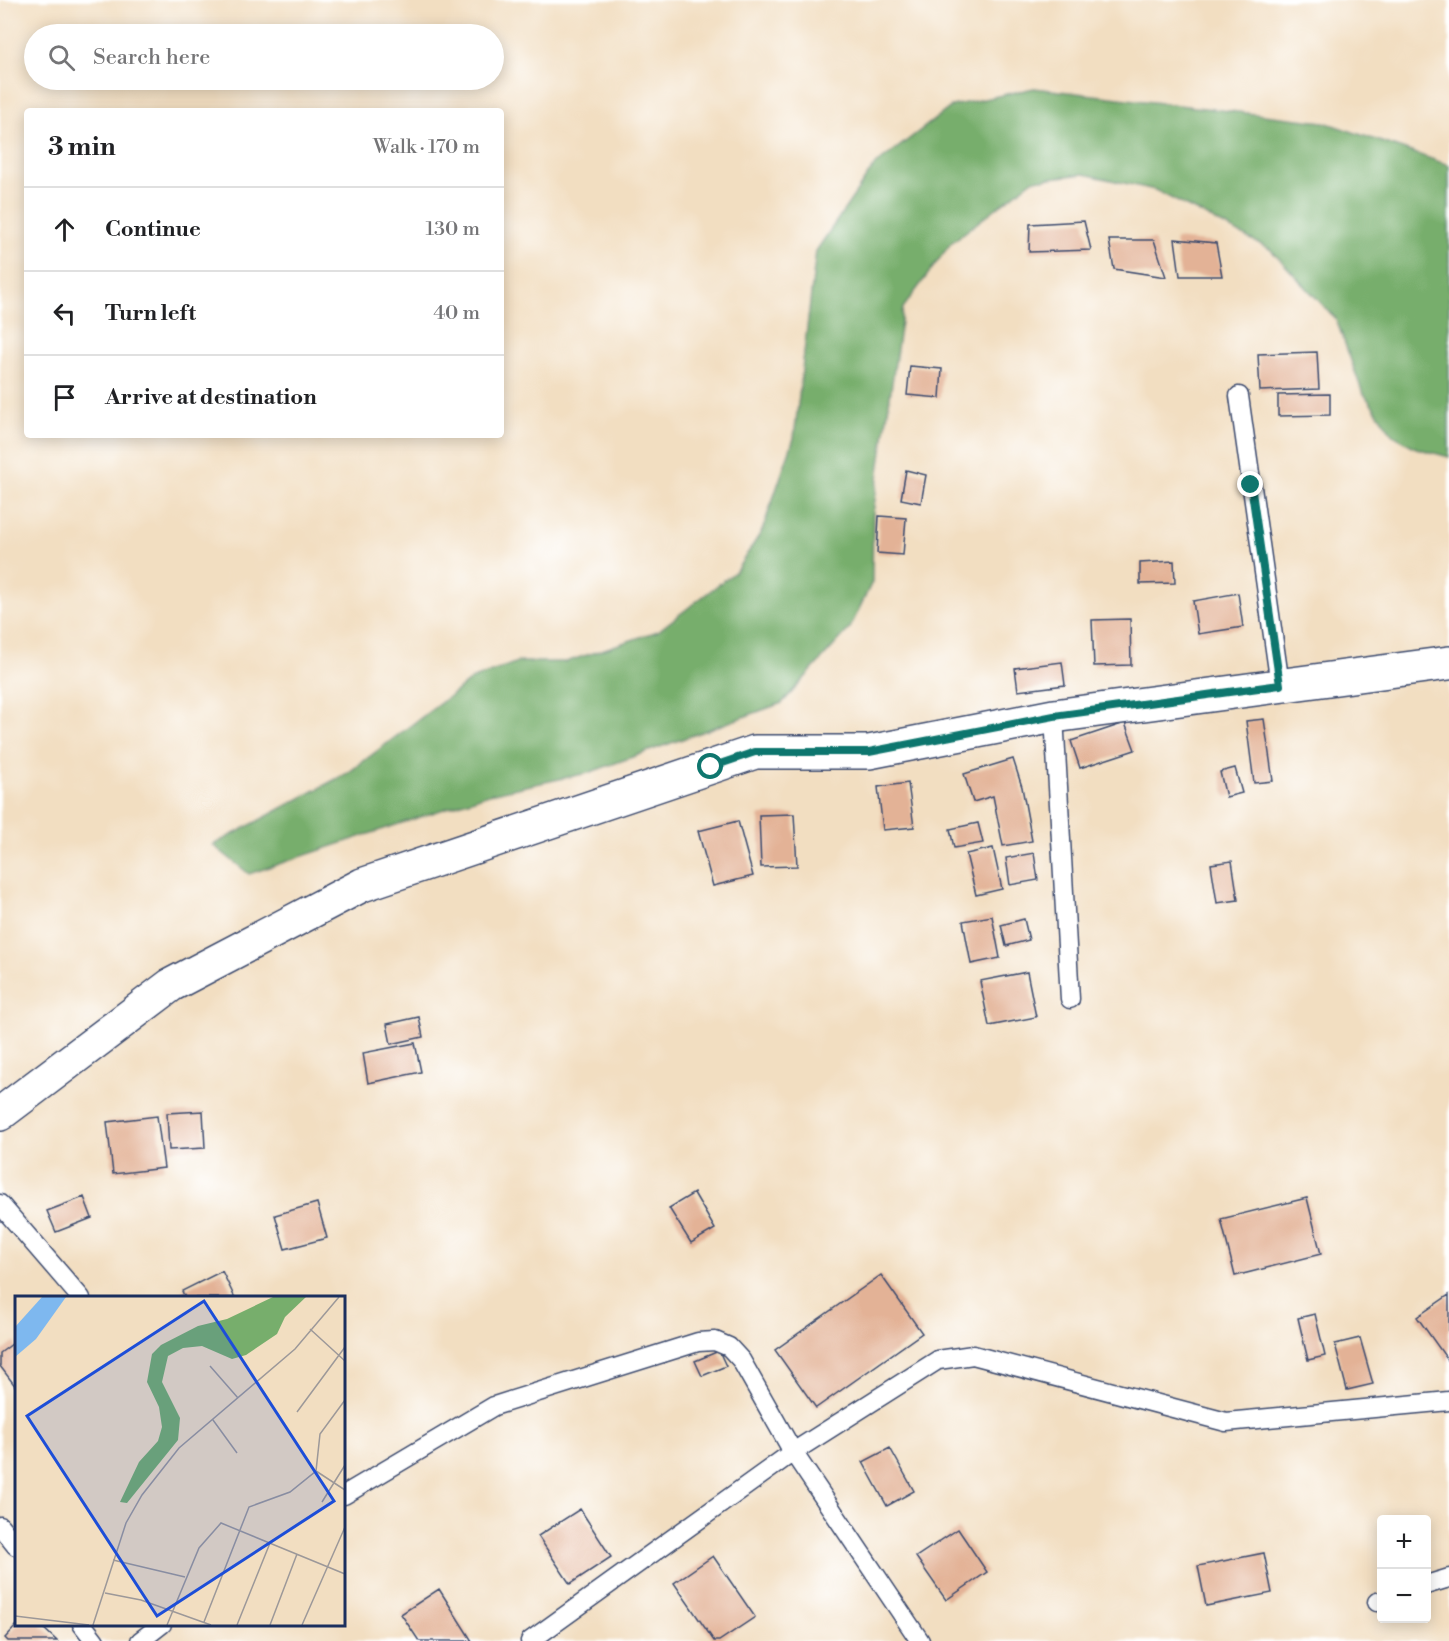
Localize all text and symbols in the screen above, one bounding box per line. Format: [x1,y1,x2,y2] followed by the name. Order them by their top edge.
[24,24,504,90] search box
[45,41,78,74] icon: search
[93,44,210,71] text: Search here
[48,131,116,163] text: 3 min
[373,135,480,160] text: Walk · 170 m
[48,213,81,246] icon: ahead
[105,216,201,243] text: Continue
[425,217,480,242] text: 130 m
[48,297,81,330] icon: left
[105,300,196,327] text: Turn left
[433,301,480,326] text: 40 m
[48,381,81,414] icon: arrive
[105,384,317,411] text: Arrive at destination
[1237,471,1263,497] route end
[697,753,723,779] route start
[15,1296,345,1626] inset map
[1377,1515,1431,1623] map controls
[1377,1515,1431,1569] button: +
[1377,1569,1431,1623] button: −

